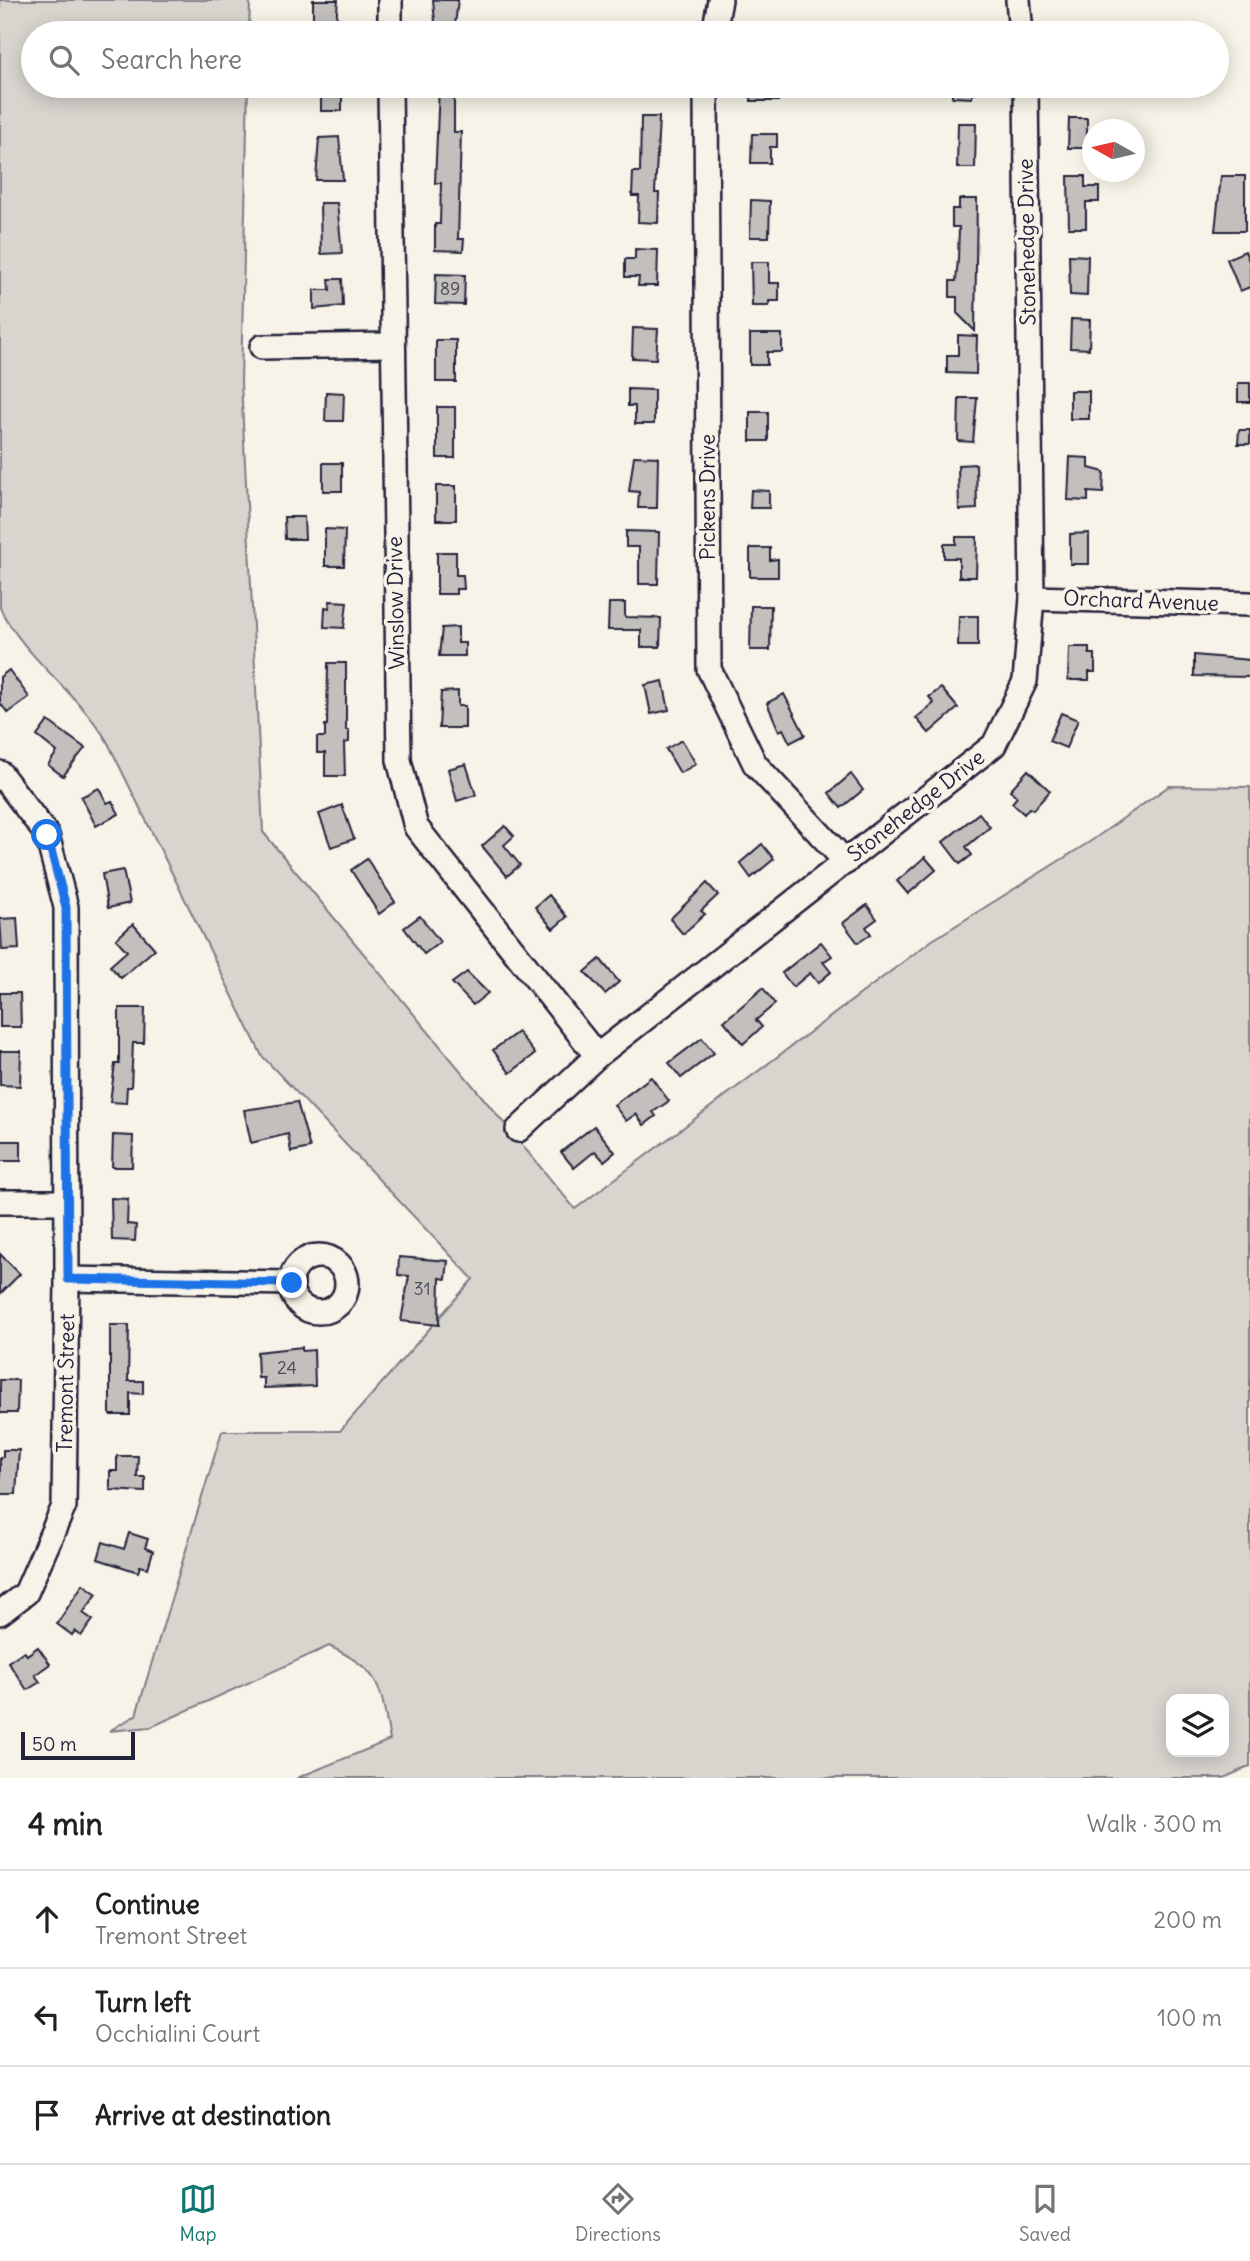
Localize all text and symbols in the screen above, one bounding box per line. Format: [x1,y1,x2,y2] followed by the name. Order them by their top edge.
[21,21,1229,98] search box
[45,41,83,79] icon: search
[101,43,242,76] text: Search here
[1082,119,1145,182] north arrow
[1012,158,1041,326] street label: Stonehedge Drive
[440,277,460,300] house number: 89
[694,434,721,560] street label: Pickens Drive
[381,536,410,670] street label: Winslow Drive
[1063,584,1219,617] street label: Orchard Avenue
[842,744,990,868] street label: Stonehedge Drive
[31,819,62,850] route start
[276,1267,307,1298] route end
[413,1277,431,1300] house number: 31
[51,1313,80,1453] street label: Tremont Street
[277,1356,297,1379] house number: 24
[1166,1694,1229,1757] map controls
[1166,1694,1229,1757] button: layers
[21,1729,135,1761] scale bar
[32,1732,77,1756] text: 50 m
[28,1805,103,1843] text: 4 min
[1087,1809,1222,1838] text: Walk · 300 m
[95,1888,200,1921] text: Continue
[28,1900,66,1938] icon: ahead
[1153,1905,1222,1934] text: 200 m
[95,1921,247,1950] text: Tremont Street
[95,1986,191,2019] text: Turn left
[28,1998,66,2036] icon: left
[1157,2003,1222,2032] text: 100 m
[95,2019,260,2048] text: Occhialini Court
[28,2096,66,2134] icon: arrive
[95,2099,331,2132] text: Arrive at destination
[179,2180,217,2246] tab: Map
[575,2180,661,2246] tab: Directions
[1019,2180,1071,2246] tab: Saved

